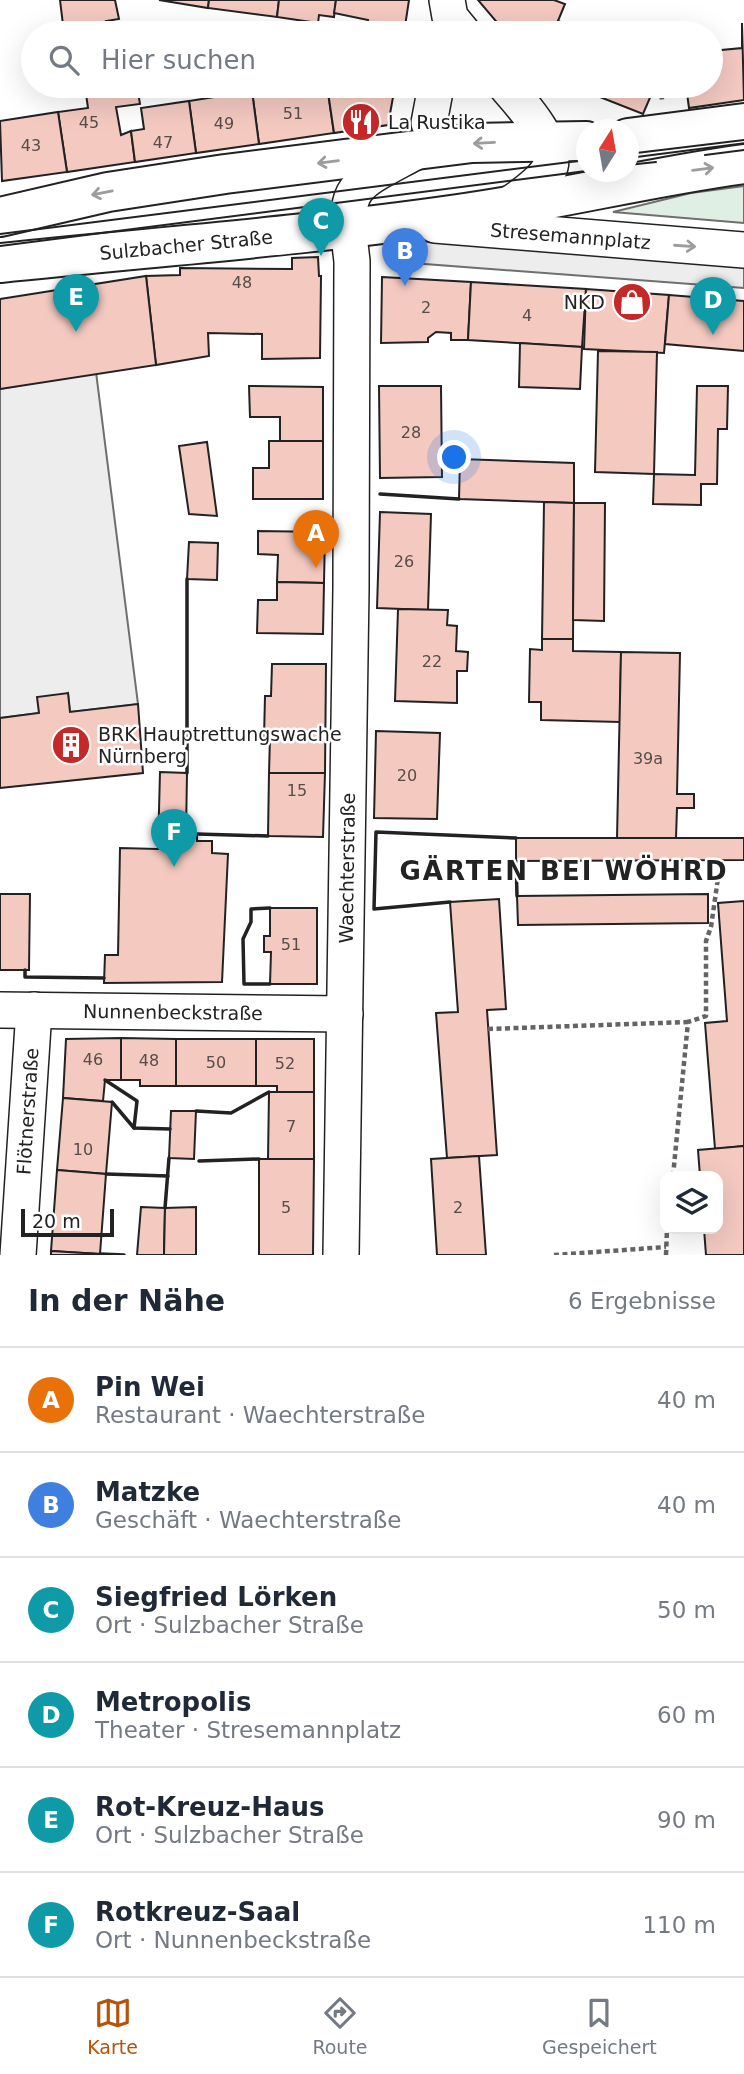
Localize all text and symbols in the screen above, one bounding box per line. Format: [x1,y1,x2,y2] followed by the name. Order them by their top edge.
[21,21,723,98] search box
[45,41,83,79] icon: search
[101,45,256,75] text: Hier suchen
[340,101,382,143] restaurant icon: La Rustika
[283,104,303,123] house number: 51
[388,111,486,133] place label: La Rustika
[79,113,99,132] house number: 45
[214,114,234,133] house number: 49
[576,119,639,182] north arrow
[153,133,173,152] house number: 47
[21,136,41,155] house number: 43
[473,137,495,150] one-way arrow
[317,155,340,168] one-way arrow
[691,163,714,176] one-way arrow
[92,187,114,200] one-way arrow
[298,198,344,256] pin: C
[489,219,652,253] street label: Stresemannplatz
[99,225,274,264] street label: Sulzbacher Straße
[382,228,428,286] pin: B
[673,240,696,253] one-way arrow
[232,273,252,292] house number: 48
[53,274,99,332] pin: E
[690,277,736,335] pin: D
[611,281,653,323] shop icon: NKD
[564,291,605,313] place label: NKD
[421,298,431,317] house number: 2
[522,306,532,325] house number: 4
[401,423,421,442] house number: 28
[437,440,471,474] your location
[293,510,339,568] pin: A
[394,552,414,571] house number: 26
[422,652,442,671] house number: 22
[98,723,342,767] place label: BRK Hauptrettungswache Nürnberg
[50,724,92,766] building icon: BRK Hauptrettungswache Nürnberg
[633,749,663,768] house number: 39a
[397,766,417,785] house number: 20
[287,781,307,800] house number: 15
[335,792,359,944] street label: Waechterstraße
[151,809,197,867] pin: F
[399,854,729,886] district label: GÄRTEN BEI WÖHRD
[281,935,301,954] house number: 51
[83,1000,263,1024] street label: Nunnenbeckstraße
[12,1047,43,1176] street label: Flötnerstraße
[83,1050,103,1069] house number: 46
[139,1051,159,1070] house number: 48
[206,1053,226,1072] house number: 50
[275,1054,295,1073] house number: 52
[286,1117,296,1136] house number: 7
[73,1140,93,1159] house number: 10
[660,1171,723,1234] map controls
[660,1171,723,1234] button: layers
[281,1198,291,1217] house number: 5
[453,1198,463,1217] house number: 2
[21,1206,114,1238] scale bar
[32,1210,81,1232] text: 20 m
[28,1283,225,1318] text: In der Nähe
[568,1288,716,1314] text: 6 Ergebnisse
[95,1372,205,1402] text: Pin Wei
[42,1387,60,1413] text: A
[657,1387,716,1413] text: 40 m
[95,1402,425,1428] text: Restaurant · Waechterstraße
[95,1477,200,1507] text: Matzke
[42,1492,60,1518] text: B
[657,1492,716,1518] text: 40 m
[95,1507,401,1533] text: Geschäft · Waechterstraße
[95,1582,337,1612] text: Siegfried Lörken
[43,1597,59,1623] text: C
[657,1597,716,1623] text: 50 m
[95,1612,364,1638] text: Ort · Sulzbacher Straße
[95,1687,251,1717] text: Metropolis
[41,1702,61,1728] text: D
[657,1702,716,1728] text: 60 m
[95,1717,401,1743] text: Theater · Stresemannplatz
[95,1792,324,1822] text: Rot-Kreuz-Haus
[43,1807,59,1833] text: E
[657,1807,716,1833] text: 90 m
[95,1822,364,1848] text: Ort · Sulzbacher Straße
[95,1897,300,1927] text: Rotkreuz-Saal
[43,1912,59,1938] text: F
[642,1912,716,1938] text: 110 m
[95,1927,371,1953] text: Ort · Nunnenbeckstraße
[87,1994,138,2058] tab: Karte
[312,1994,368,2058] tab: Route
[542,1994,657,2058] tab: Gespeichert

